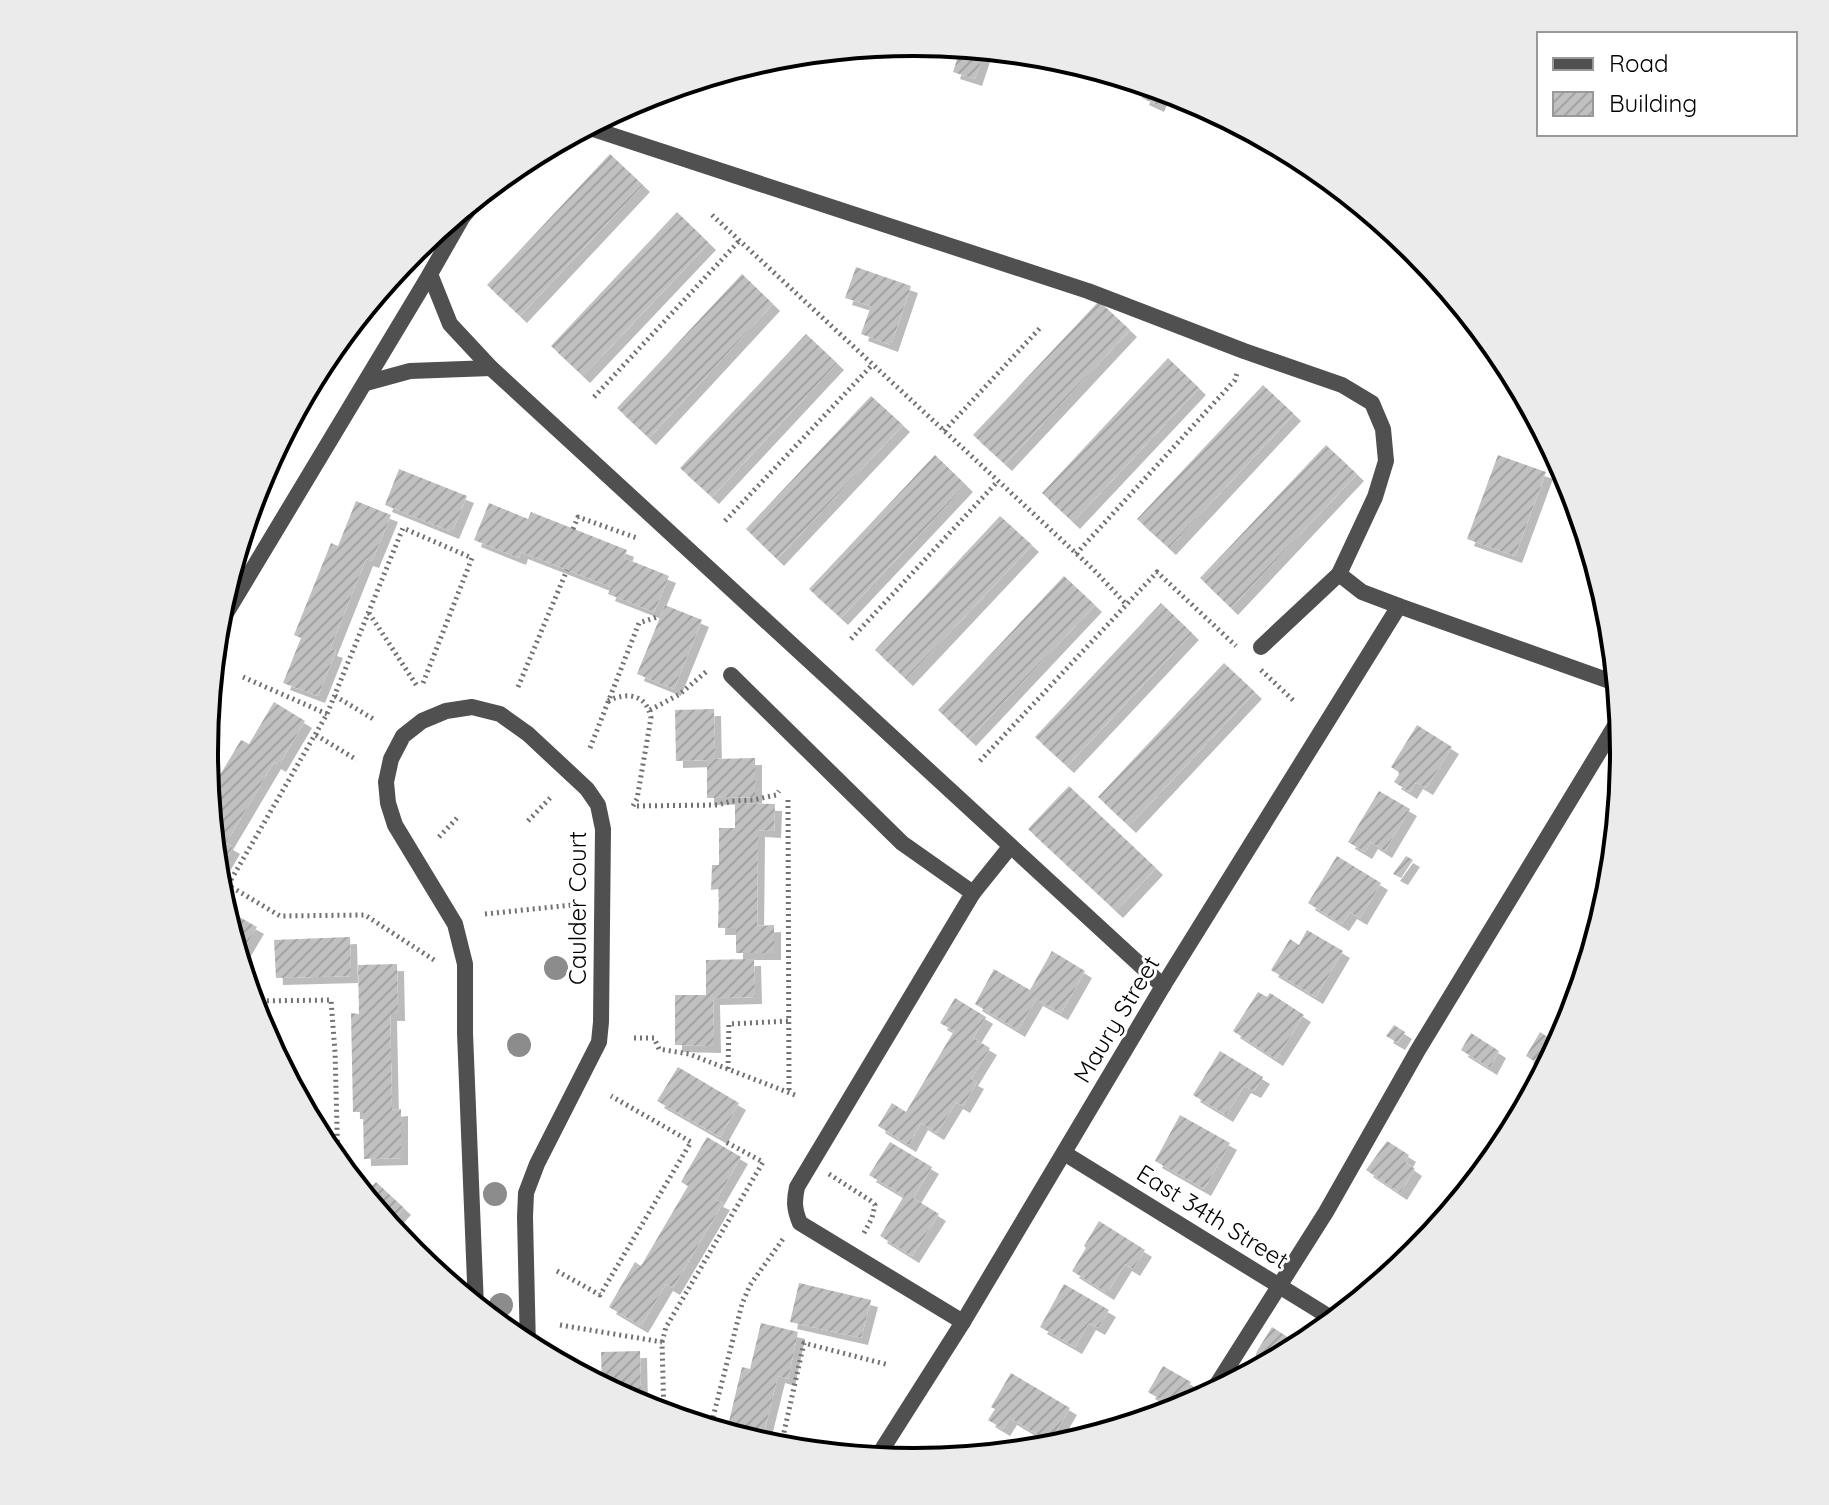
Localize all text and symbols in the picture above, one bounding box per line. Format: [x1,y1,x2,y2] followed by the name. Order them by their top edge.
[1537,32,1797,136] legend
[1609,48,1669,78] text: Road
[1609,88,1697,118] text: Building
[562,831,592,985] street label: Caulder Court
[1066,950,1166,1088] street label: Maury Street
[1132,1157,1294,1275] street label: East 34th Street

